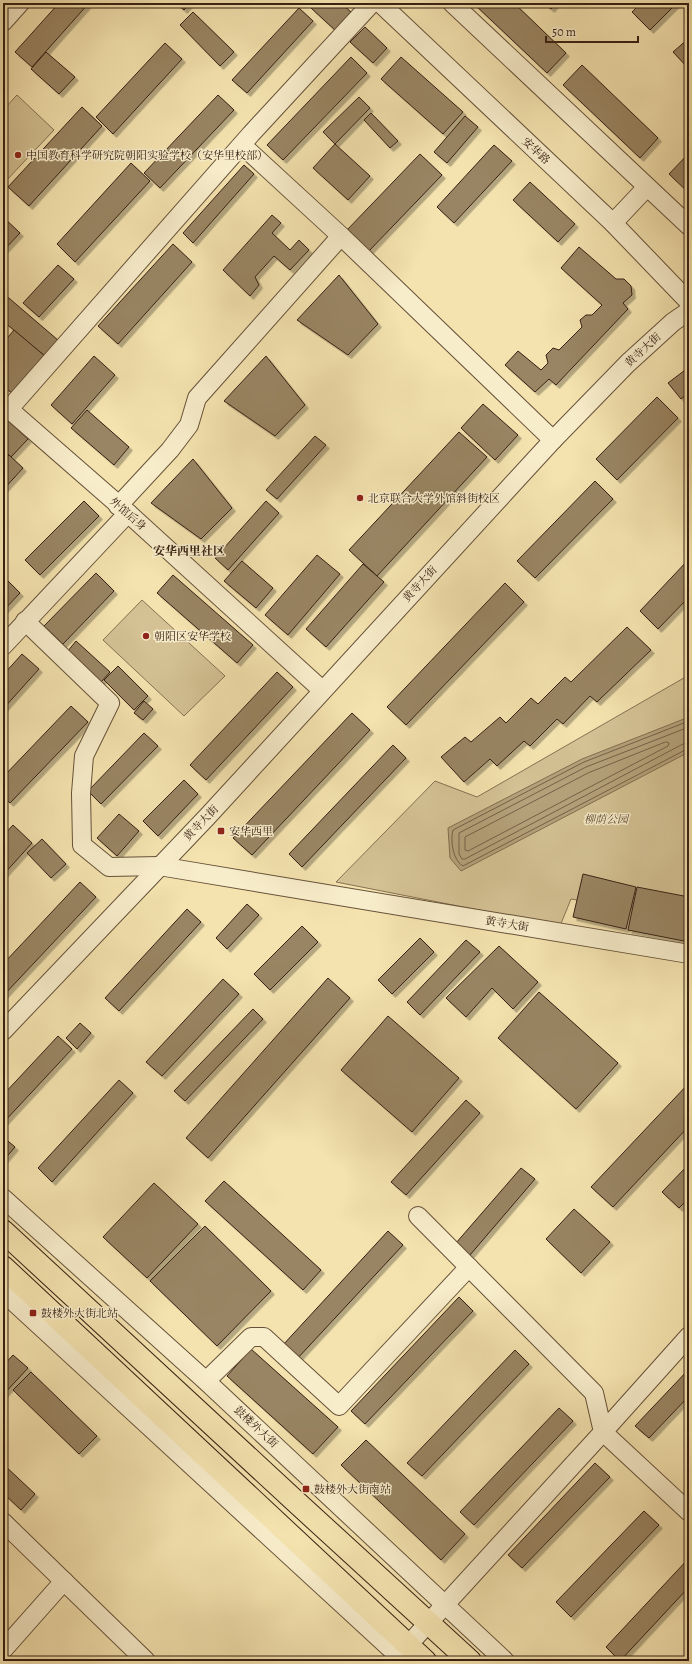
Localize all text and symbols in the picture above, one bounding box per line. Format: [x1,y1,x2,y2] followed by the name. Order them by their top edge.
[546,18,638,44] scale bar
[552,24,576,40] text: 50 m
[519,134,553,168] street label: 安华路
[26,148,268,163] place label: 中国教育科学研究院朝阳实验学校（安华里校部）
[13,150,23,160] marker: 中国教育科学研究院朝阳实验学校（安华里校部）
[622,330,664,370] street label: 黄寺大街
[368,491,500,506] place label: 北京联合大学外馆斜街校区
[355,493,365,503] marker: 北京联合大学外馆斜街校区
[106,494,150,534] street label: 外馆后身
[153,543,225,559] district label: 安华西里社区
[400,563,440,605] street label: 黄寺大街
[154,629,231,644] place label: 朝阳区安华学校
[141,631,151,641] marker: 朝阳区安华学校
[180,802,222,844] street label: 黄寺大街
[584,812,630,827] park label: 柳荫公园
[229,824,273,839] place label: 安华西里
[216,826,226,836] marker: 安华西里
[484,913,530,935] street label: 黄寺大街
[41,1306,118,1321] place label: 鼓楼外大街北站
[28,1308,38,1318] marker: 鼓楼外大街北站
[231,1403,281,1451] street label: 鼓楼外大街
[314,1482,391,1497] place label: 鼓楼外大街南站
[301,1484,311,1494] marker: 鼓楼外大街南站

